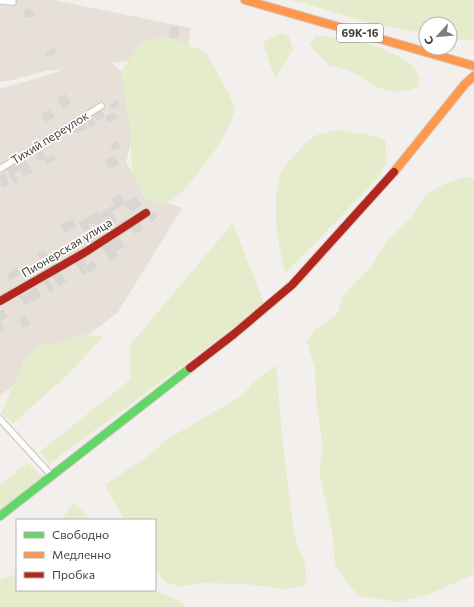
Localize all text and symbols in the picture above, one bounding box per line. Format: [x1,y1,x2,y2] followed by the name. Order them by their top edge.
[418,16,458,56] north arrow
[337,24,383,42] road number: 69К-16
[421,34,436,47] text: С
[8,107,91,167] street label: Тихий переулок
[19,215,114,280] street label: Пионерская улица
[16,519,156,591] legend
[52,527,109,541] text: Свободно
[52,547,111,561] text: Медленно
[52,567,95,581] text: Пробка

